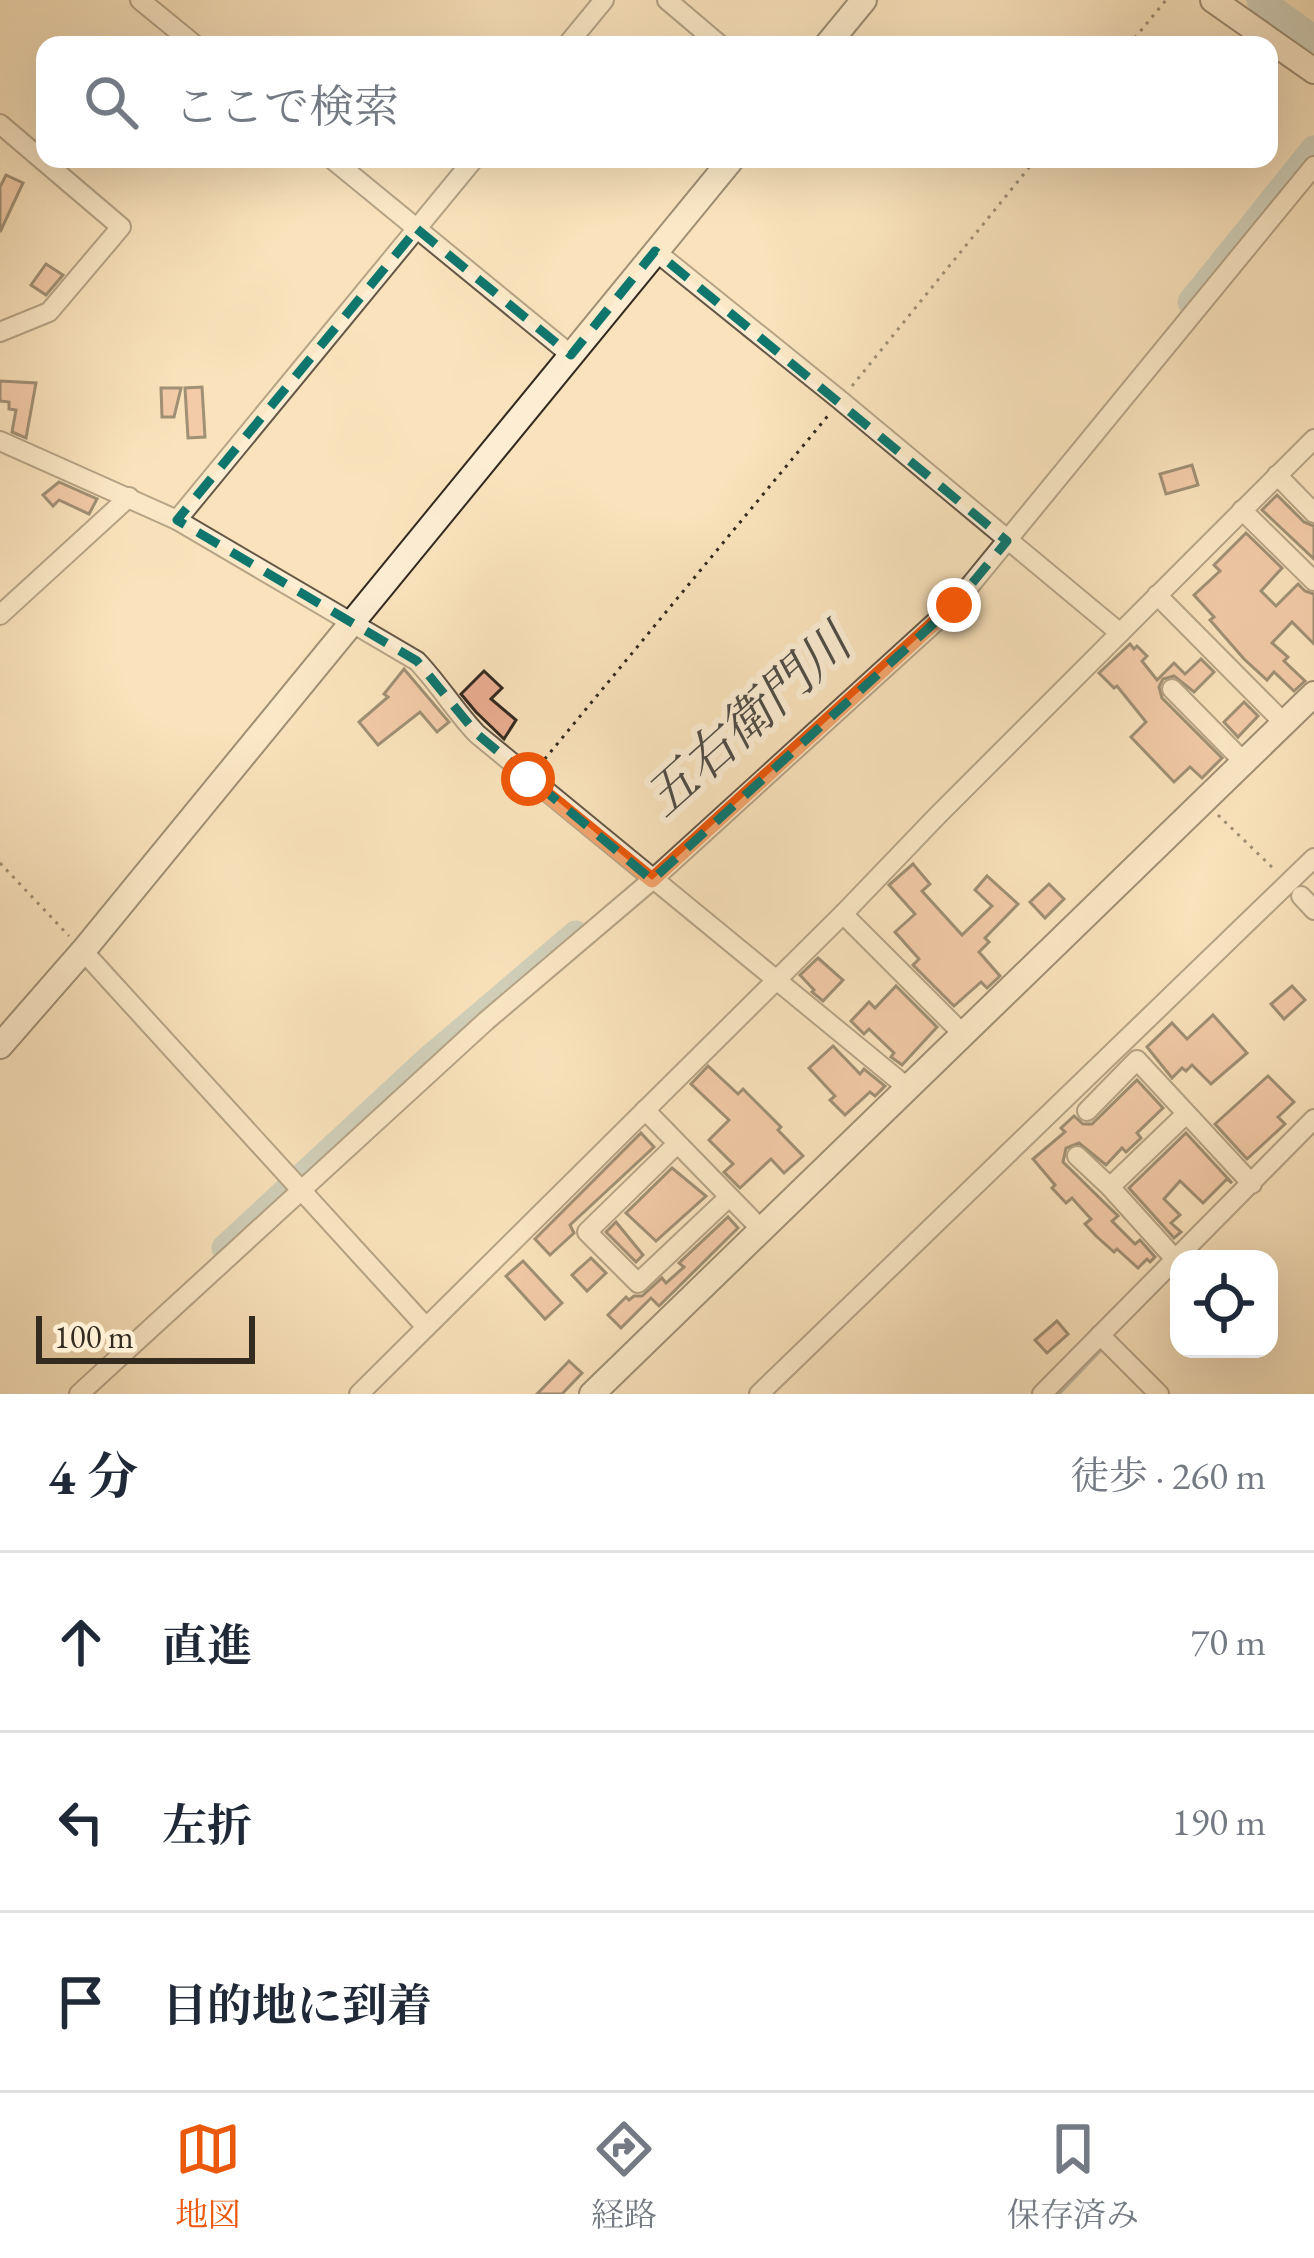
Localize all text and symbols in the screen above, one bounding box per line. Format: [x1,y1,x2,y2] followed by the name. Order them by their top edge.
[36,36,1278,168] search box
[78,69,144,135] icon: search
[174,77,399,135] text: ここで検索
[927,578,981,632] route end
[630,607,868,830] water label: 五右衛門川
[501,752,555,806] route start
[1170,1250,1278,1358] map controls
[1170,1250,1278,1358] button: locate
[36,1310,255,1363] scale bar
[54,1315,134,1358] text: 100 m
[48,1443,138,1509] text: 4 分
[1070,1450,1266,1501] text: 徒歩 · 260 m
[48,1609,114,1675] icon: ahead
[162,1616,252,1674] text: 直進
[1190,1616,1266,1667] text: 70 m
[48,1789,114,1855] icon: left
[162,1796,252,1854] text: 左折
[1172,1796,1266,1847] text: 190 m
[48,1969,114,2035] icon: arrive
[162,1976,432,2034] text: 目的地に到着
[175,2116,241,2236] tab: 地図
[591,2116,657,2236] tab: 経路
[1007,2116,1139,2236] tab: 保存済み

